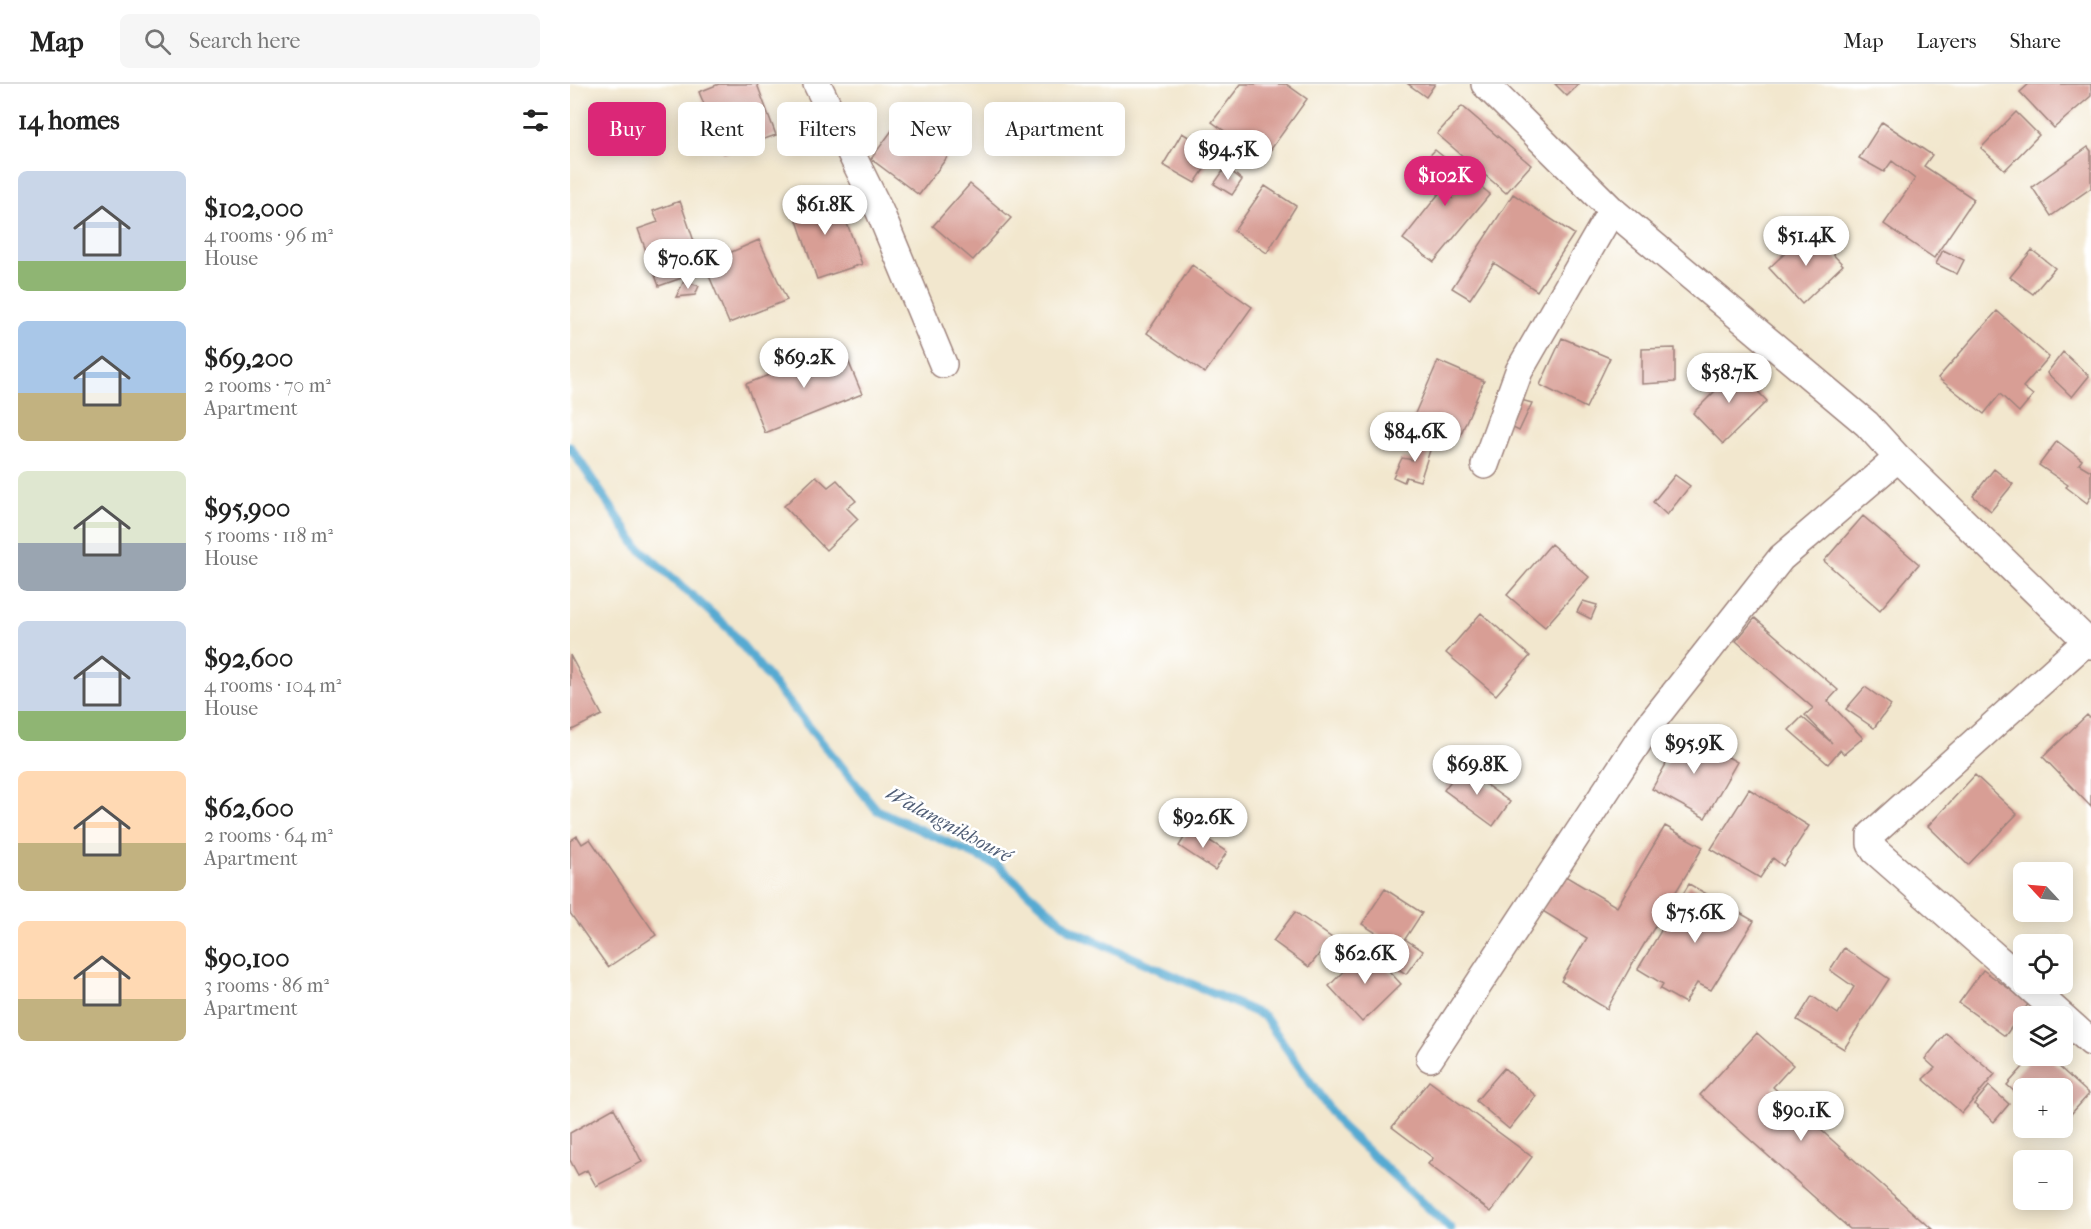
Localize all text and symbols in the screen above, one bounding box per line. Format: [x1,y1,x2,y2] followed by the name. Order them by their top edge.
[120,14,540,68] search box
[30,25,84,58] text: Map
[141,25,174,58] icon: search
[189,28,300,54] text: Search here
[1843,29,1884,53] text: Map
[1917,29,1976,53] text: Layers
[2009,29,2061,53] text: Share
[588,102,666,156] chip: Buy
[678,102,765,156] chip: Rent
[777,102,877,156] chip: Filters
[889,102,972,156] chip: New
[984,102,1125,156] chip: Apartment
[519,104,552,137] icon: filters
[18,105,120,136] text: 14 homes
[1179,130,1277,181] pin: $94.5K
[1198,138,1258,161] text: $94.5K
[1403,156,1487,207] pin: $102K
[1418,164,1472,187] text: $102K
[776,185,874,236] pin: $61.8K
[204,193,304,224] text: $102,000
[796,193,854,216] text: $61.8K
[66,195,138,267] icon: home
[1757,216,1855,267] pin: $51.4K
[204,224,333,247] text: 4 rooms · 96 m²
[1777,224,1835,247] text: $51.4K
[639,239,737,290] pin: $70.6K
[204,247,258,270] text: House
[658,247,718,270] text: $70.6K
[755,338,853,389] pin: $69.2K
[204,343,293,374] text: $69,200
[66,345,138,417] icon: home
[774,346,835,369] text: $69.2K
[1680,353,1778,404] pin: $58.7K
[1701,361,1757,384] text: $58.7K
[204,374,331,397] text: 2 rooms · 70 m²
[204,397,298,420] text: Apartment
[1366,412,1464,463] pin: $84.6K
[1384,420,1446,443] text: $84.6K
[204,493,290,524] text: $95,900
[66,495,138,567] icon: home
[204,524,333,547] text: 5 rooms · 118 m²
[204,547,258,570] text: House
[204,643,293,674] text: $92,600
[66,645,138,717] icon: home
[204,674,342,697] text: 4 rooms · 104 m²
[204,697,258,720] text: House
[1645,724,1743,775] pin: $95.9K
[1665,732,1723,755] text: $95.9K
[1428,745,1526,796] pin: $69.8K
[1447,753,1507,776] text: $69.8K
[882,782,1018,869] water label: Walangnikhouré
[204,793,294,824] text: $62,600
[66,795,138,867] icon: home
[1154,798,1252,849] pin: $92.6K
[1173,806,1234,829] text: $92.6K
[204,824,333,847] text: 2 rooms · 64 m²
[204,847,298,870] text: Apartment
[2013,862,2073,922] north arrow
[2013,862,2073,1210] map controls
[1646,893,1744,944] pin: $75.6K
[1666,901,1724,924] text: $75.6K
[1316,934,1414,985] pin: $62.6K
[2013,934,2073,994] button: locate
[1334,942,1396,965] text: $62.6K
[204,943,290,974] text: $90,100
[66,945,138,1017] icon: home
[204,974,329,997] text: 3 rooms · 86 m²
[204,997,298,1020] text: Apartment
[2013,1006,2073,1066] button: layers
[2013,1078,2073,1138] button: +
[1752,1091,1850,1142] pin: $90.1K
[1772,1099,1830,1122] text: $90.1K
[2013,1150,2073,1210] button: −

